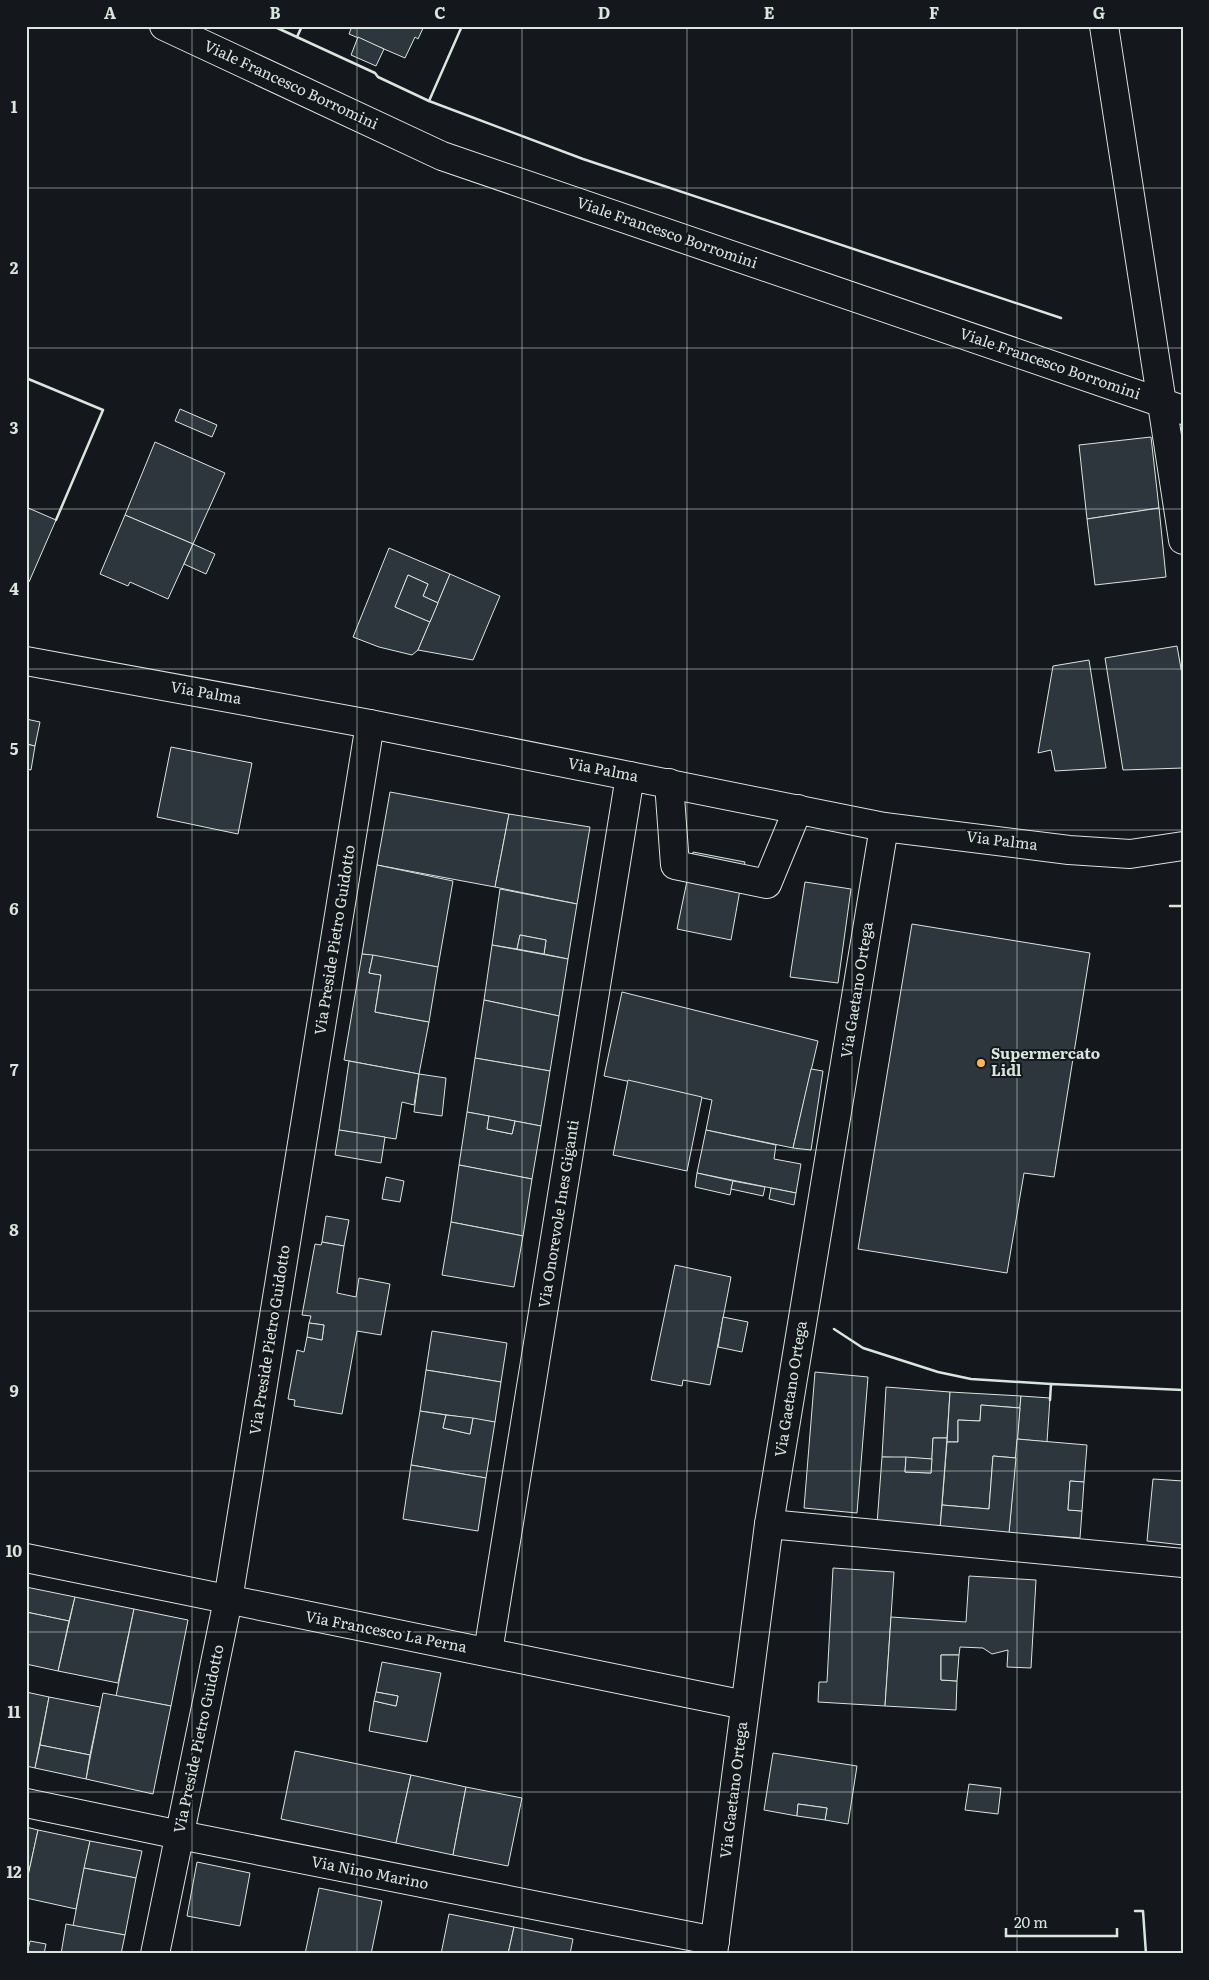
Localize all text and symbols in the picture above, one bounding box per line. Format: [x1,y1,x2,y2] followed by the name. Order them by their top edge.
[104,0,116,24] text: A
[269,0,281,24] text: B
[434,0,446,24] text: C
[598,0,610,24] text: D
[764,0,775,24] text: E
[929,0,939,24] text: F
[1093,0,1105,24] text: G
[201,33,383,134] street label: Viale Francesco Borromini
[11,94,18,118] text: 1
[574,190,761,273] street label: Viale Francesco Borromini
[10,255,19,279] text: 2
[957,321,1144,404] street label: Viale Francesco Borromini
[10,415,19,439] text: 3
[9,576,19,600] text: 4
[169,674,244,709] street label: Via Palma
[10,736,19,760] text: 5
[566,750,642,787] street label: Via Palma
[965,824,1040,855] street label: Via Palma
[307,843,360,1037] street label: Via Preside Pietro Guidotto
[9,896,19,920] text: 6
[833,919,878,1060] street label: Via Gaetano Ortega
[991,1041,1100,1081] place label: Supermercato Lidl
[10,1057,19,1081] text: 7
[975,1057,987,1069] marker: Supermercato Lidl
[531,1118,584,1310] street label: Via Onorevole Ines Giganti
[9,1217,19,1241] text: 8
[242,1243,295,1437] street label: Via Preside Pietro Guidotto
[767,1318,812,1459] street label: Via Gaetano Ortega
[9,1378,19,1402] text: 9
[6,1538,22,1562] text: 10
[304,1604,470,1658] street label: Via Francesco La Perna
[166,1642,229,1835] street label: Via Preside Pietro Guidotto
[7,1699,21,1723] text: 11
[713,1719,752,1860] street label: Via Gaetano Ortega
[310,1849,431,1894] street label: Via Nino Marino
[6,1859,22,1883] text: 12
[1006,1905,1118,1937] scale bar
[1014,1910,1048,1933] text: 20 m

